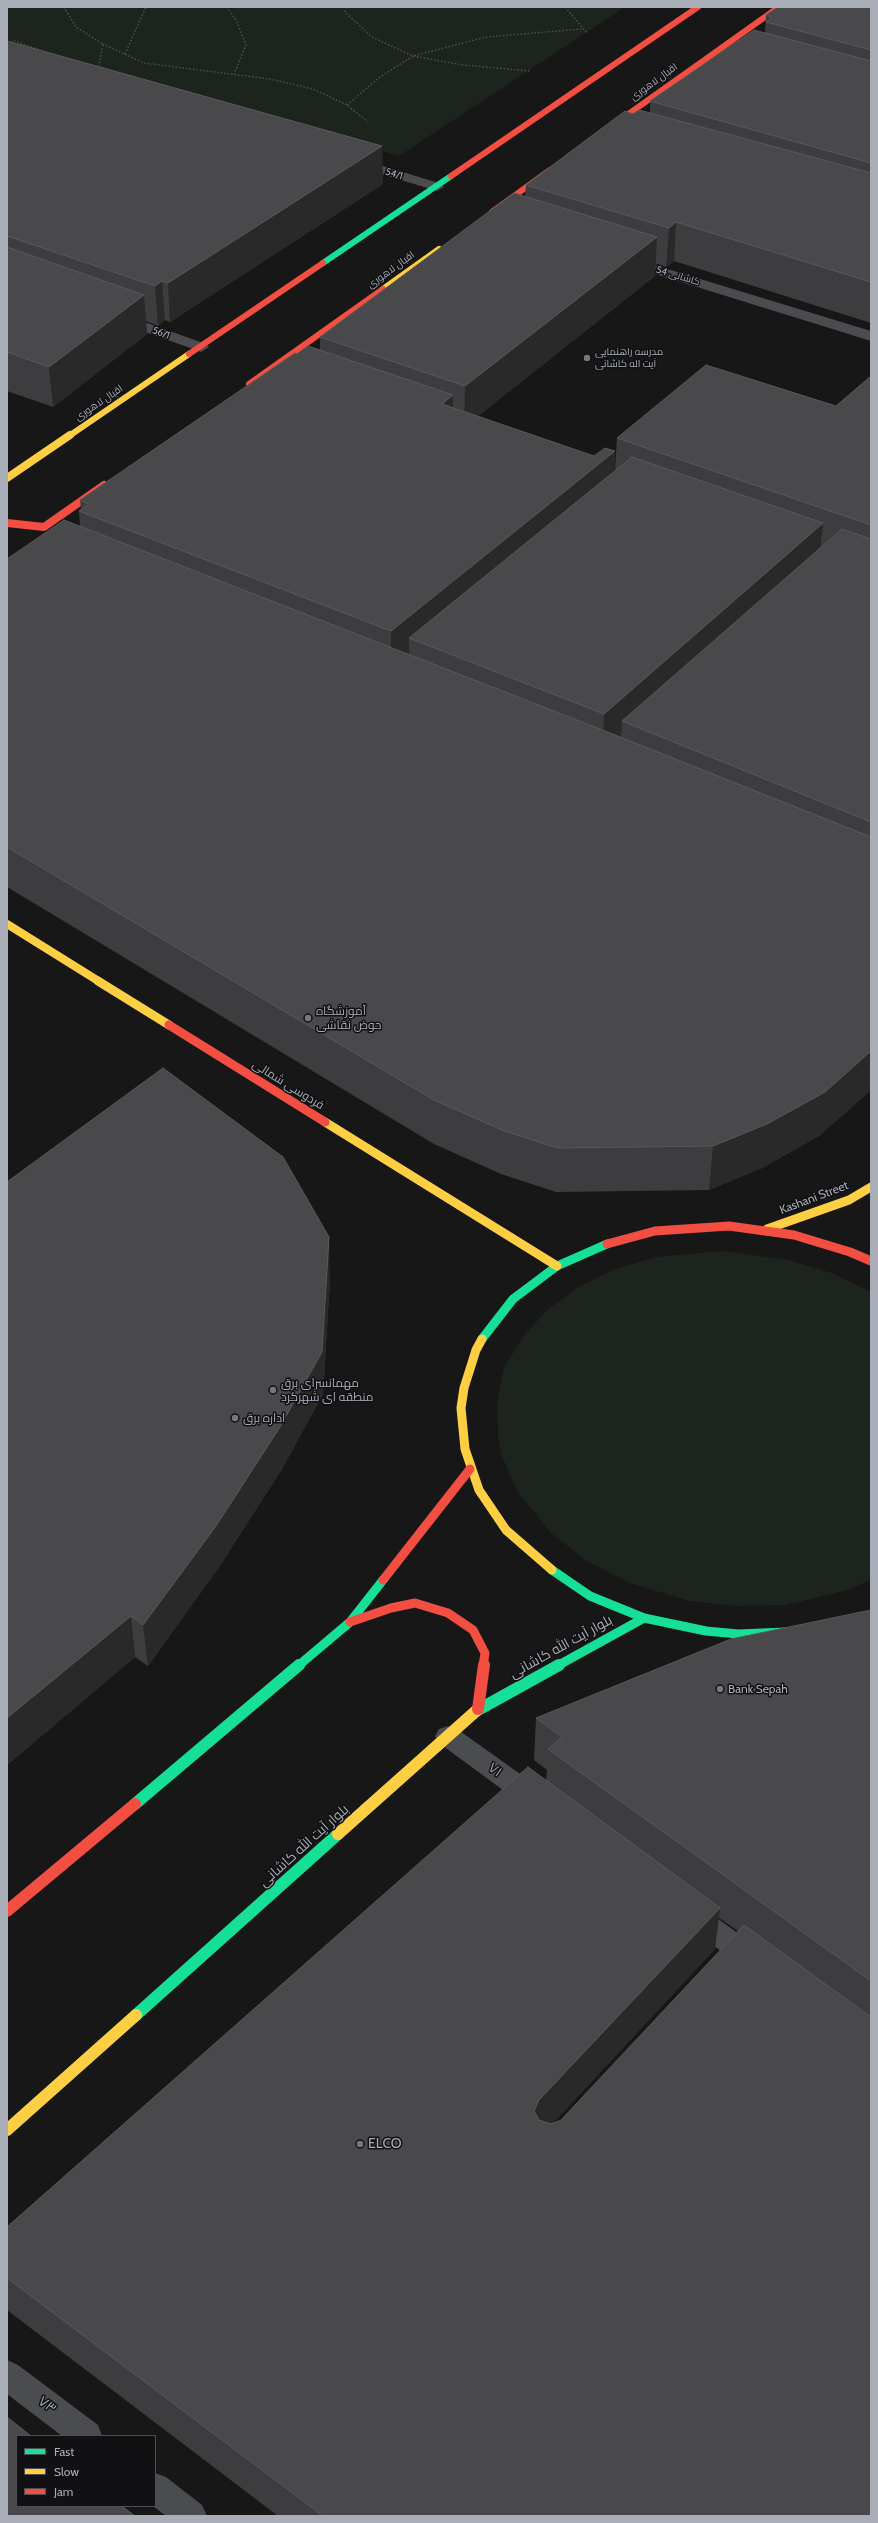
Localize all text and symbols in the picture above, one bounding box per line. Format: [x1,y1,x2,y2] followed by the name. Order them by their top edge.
[628,61,680,103] street label: اقبال لاهوری
[384,166,404,182] street label: 54/1
[365,249,417,291] street label: اقبال لاهوری
[655,264,701,288] street label: کاشانی 54
[151,324,171,342] street label: 56/1
[595,346,663,370] place label: مدرسه راهنمایی آیت اله کاشانی
[582,353,592,363] marker: مدرسه راهنمایی آیت اله کاشانی
[73,383,125,423] street label: اقبال لاهوری
[316,1004,382,1032] place label: آموزشگاه حوض نقاشی
[303,1013,313,1023] marker: آموزشگاه حوض نقاشی
[249,1057,327,1113] street label: فردوسی شمالی
[778,1178,850,1218] street label: Kashani Street
[281,1376,374,1404] place label: مهمانسرای برق منطقه ای شهرکرد
[268,1385,278,1395] marker: مهمانسرای برق منطقه ای شهرکرد
[243,1411,285,1425] place label: اداره برق
[230,1413,240,1423] marker: اداره برق
[507,1612,615,1682] street label: بلوار آیت الله کاشانی
[728,1682,788,1696] place label: Bank Sepah
[715,1684,725,1694] marker: Bank Sepah
[485,1759,505,1781] street label: ۷۱
[256,1801,352,1891] street label: بلوار آیت الله کاشانی
[368,2136,402,2152] place label: ELCO
[355,2139,365,2149] marker: ELCO
[35,2393,59,2417] street label: ۷۳
[16,2435,156,2507] legend
[54,2444,74,2459] text: Fast
[54,2464,79,2479] text: Slow
[54,2484,73,2499] text: Jam

